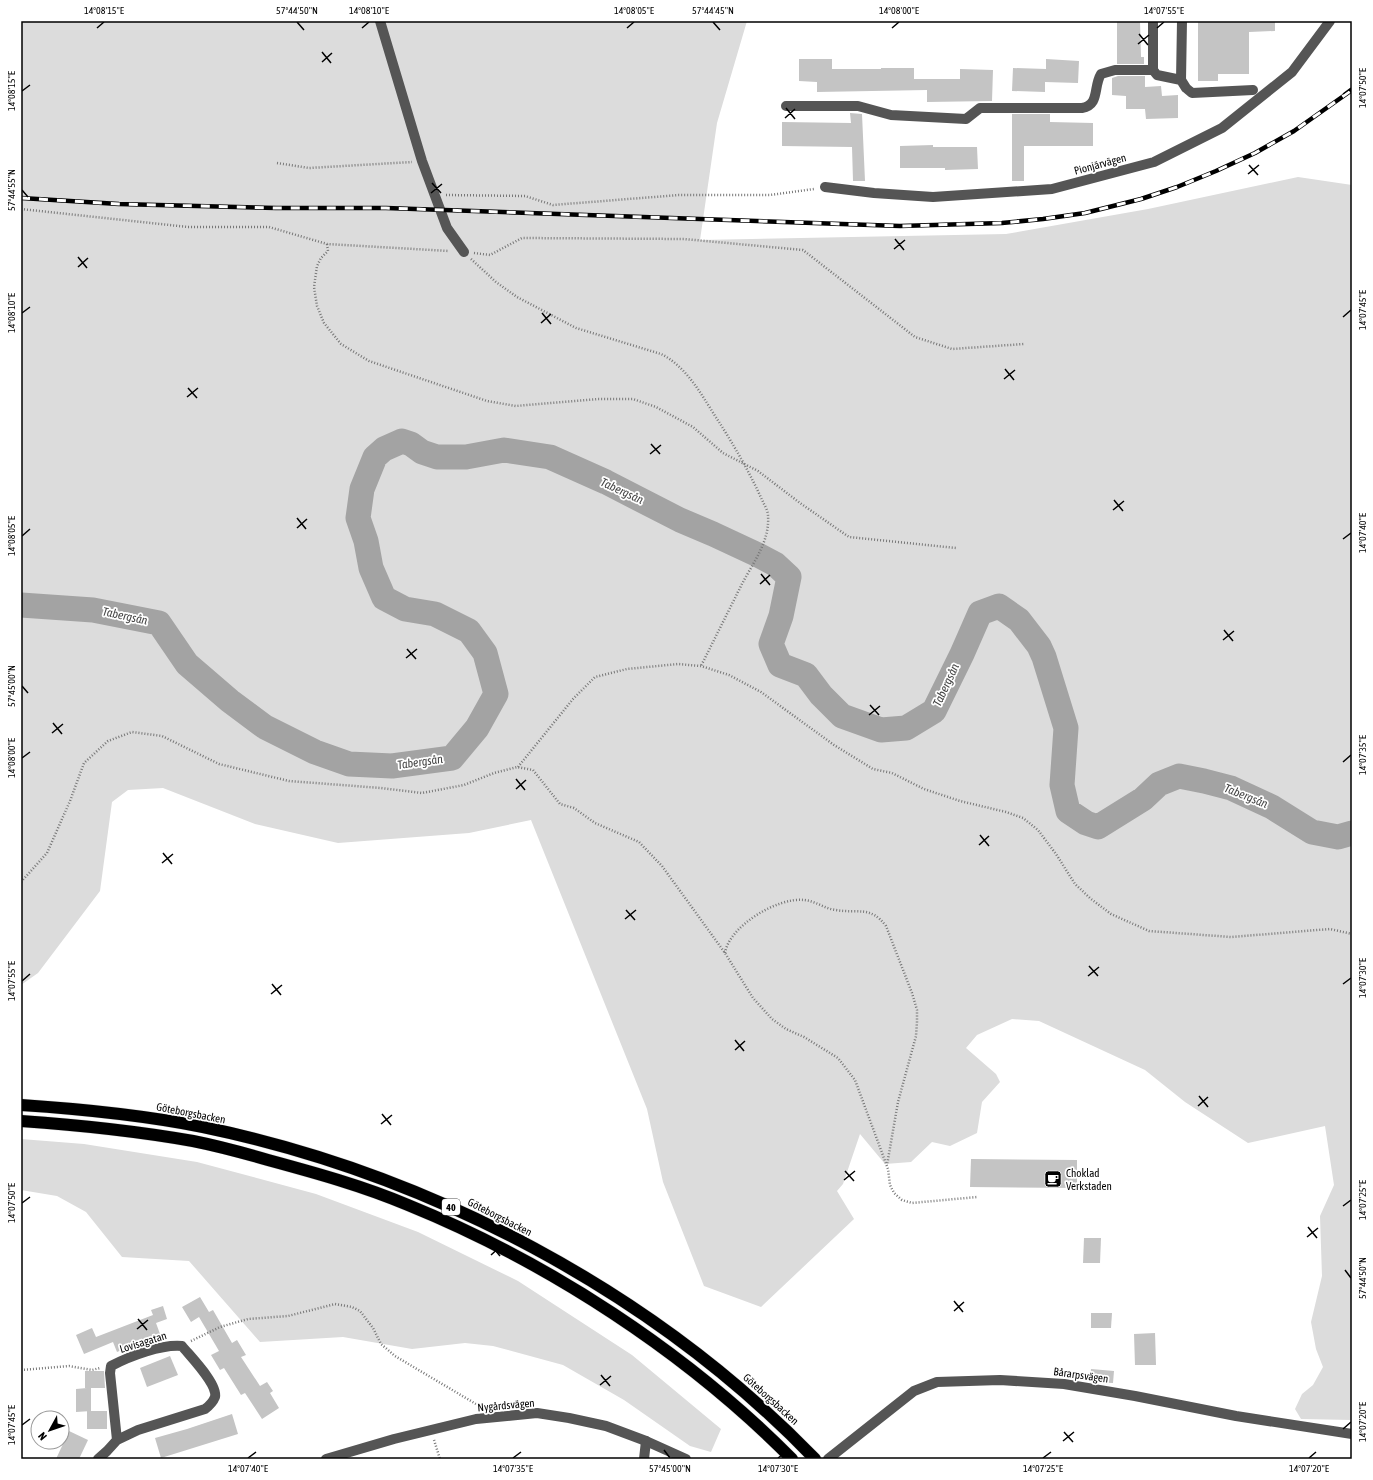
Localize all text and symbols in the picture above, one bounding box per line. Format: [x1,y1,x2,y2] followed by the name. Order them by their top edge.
[84,5,125,16] text: 14°08'15"E
[276,5,318,16] text: 57°44'50"N
[349,5,390,16] text: 14°08'10"E
[614,5,655,16] text: 14°08'05"E
[692,5,734,16] text: 57°44'45"N
[879,5,920,16] text: 14°08'00"E
[1144,5,1185,16] text: 14°07'55"E
[1357,67,1368,108] text: 14°07'50"E
[6,70,17,111] text: 14°08'15"E
[1073,151,1127,177] street label: Pionjärvägen
[6,169,17,211] text: 57°44'55"N
[1357,289,1368,330] text: 14°07'45"E
[6,292,17,333] text: 14°08'10"E
[598,475,646,507] water label: Tabergsån
[1357,512,1368,553] text: 14°07'40"E
[6,515,17,556] text: 14°08'05"E
[101,604,149,628] water label: Tabergsån
[930,661,962,709] water label: Tabergsån
[6,665,17,707] text: 57°45'00"N
[1357,734,1368,775] text: 14°07'35"E
[6,737,17,778] text: 14°08'00"E
[396,752,444,772] water label: Tabergsån
[1222,781,1270,811] water label: Tabergsån
[1357,957,1368,998] text: 14°07'30"E
[6,960,17,1001] text: 14°07'55"E
[155,1100,227,1126] street label: Göteborgsbacken
[1066,1167,1112,1192] place label: Choklad Verkstaden
[1043,1169,1063,1189] cafe icon: Choklad Verkstaden
[1357,1179,1368,1220] text: 14°07'25"E
[6,1182,17,1223] text: 14°07'50"E
[466,1196,534,1238] street label: Göteborgsbacken
[442,1199,460,1215] road number: 40
[1357,1257,1368,1299] text: 57°44'50"N
[118,1329,168,1355] street label: Lovisagatan
[1053,1365,1109,1385] street label: Bårarpsvägen
[741,1371,801,1427] street label: Göteborgsbacken
[477,1397,535,1413] street label: Nygårdsvägen
[1357,1401,1368,1442] text: 14°07'20"E
[6,1404,17,1445] text: 14°07'45"E
[30,1410,70,1450] north arrow
[36,1430,49,1443] text: N
[228,1463,269,1474] text: 14°07'40"E
[493,1463,534,1474] text: 14°07'35"E
[649,1463,691,1474] text: 57°45'00"N
[758,1463,799,1474] text: 14°07'30"E
[1023,1463,1064,1474] text: 14°07'25"E
[1289,1463,1330,1474] text: 14°07'20"E

